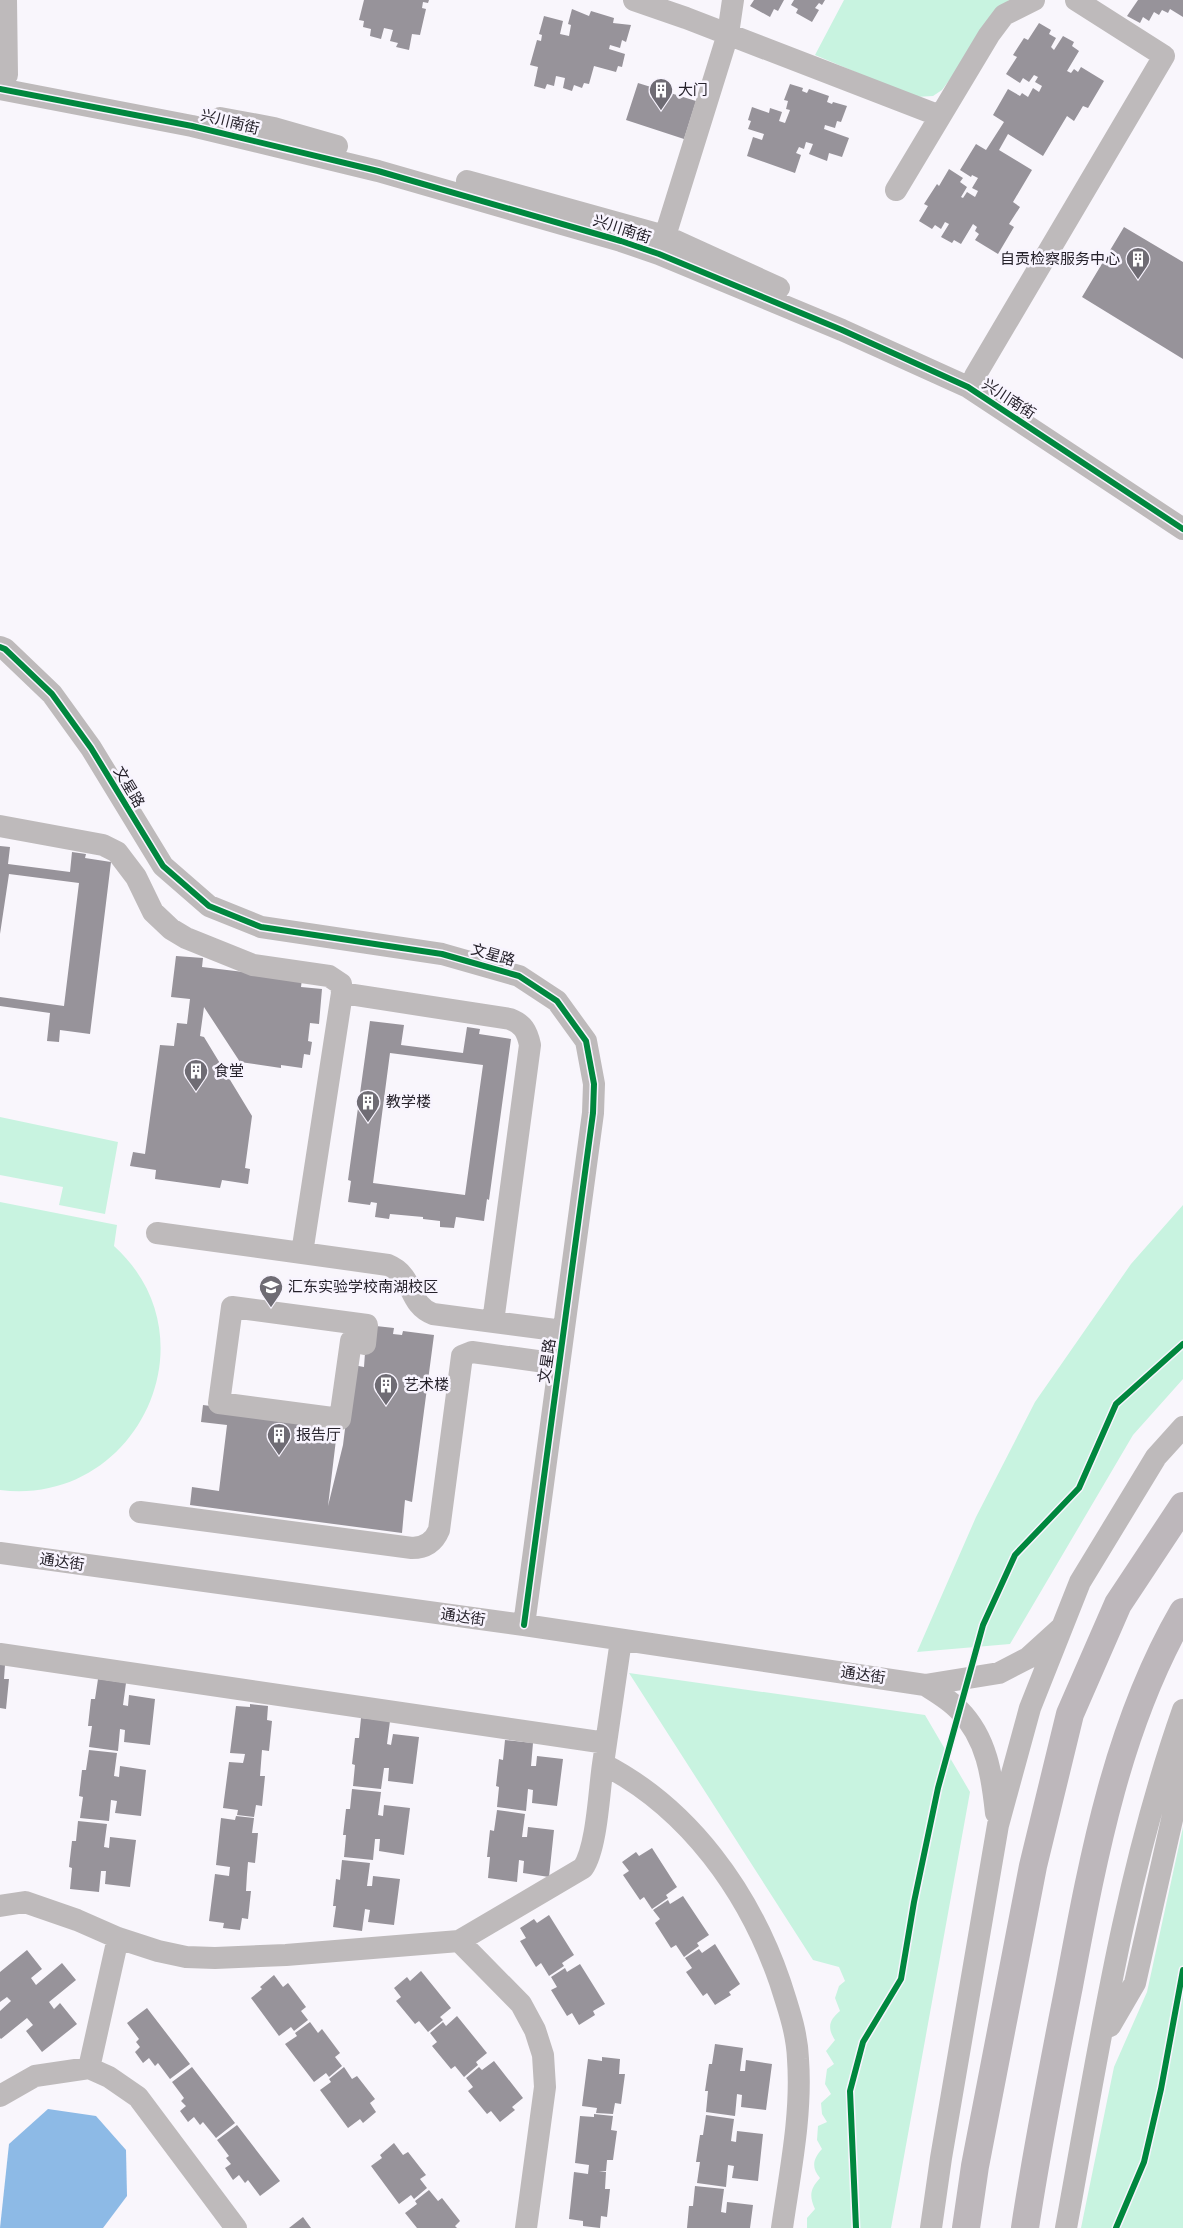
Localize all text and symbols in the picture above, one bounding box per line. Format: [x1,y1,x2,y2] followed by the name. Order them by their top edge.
[648,77,674,111] building icon: 大门
[678,79,708,100] place label: 大门
[198,104,262,139] street label: 兴川南街
[590,209,654,248] street label: 兴川南街
[1125,246,1151,280] building icon: 自贡检察服务中心
[1000,248,1120,269] place label: 自贡检察服务中心
[978,373,1040,424] street label: 兴川南街
[109,762,150,811] street label: 文星路
[469,938,518,971] street label: 文星路
[183,1058,209,1092] building icon: 食堂
[214,1060,244,1081] place label: 食堂
[355,1089,381,1123] building icon: 教学楼
[386,1091,431,1112] place label: 教学楼
[258,1274,284,1308] school or university icon: 汇东实验学校南湖校区
[288,1276,438,1297] place label: 汇东实验学校南湖校区
[533,1337,560,1385] street label: 文星路
[373,1372,399,1406] building icon: 艺术楼
[404,1374,449,1395] place label: 艺术楼
[266,1422,292,1456] building icon: 报告厅
[296,1424,341,1445] place label: 报告厅
[38,1548,86,1575] street label: 通达街
[439,1603,487,1630] street label: 通达街
[839,1661,887,1688] street label: 通达街

